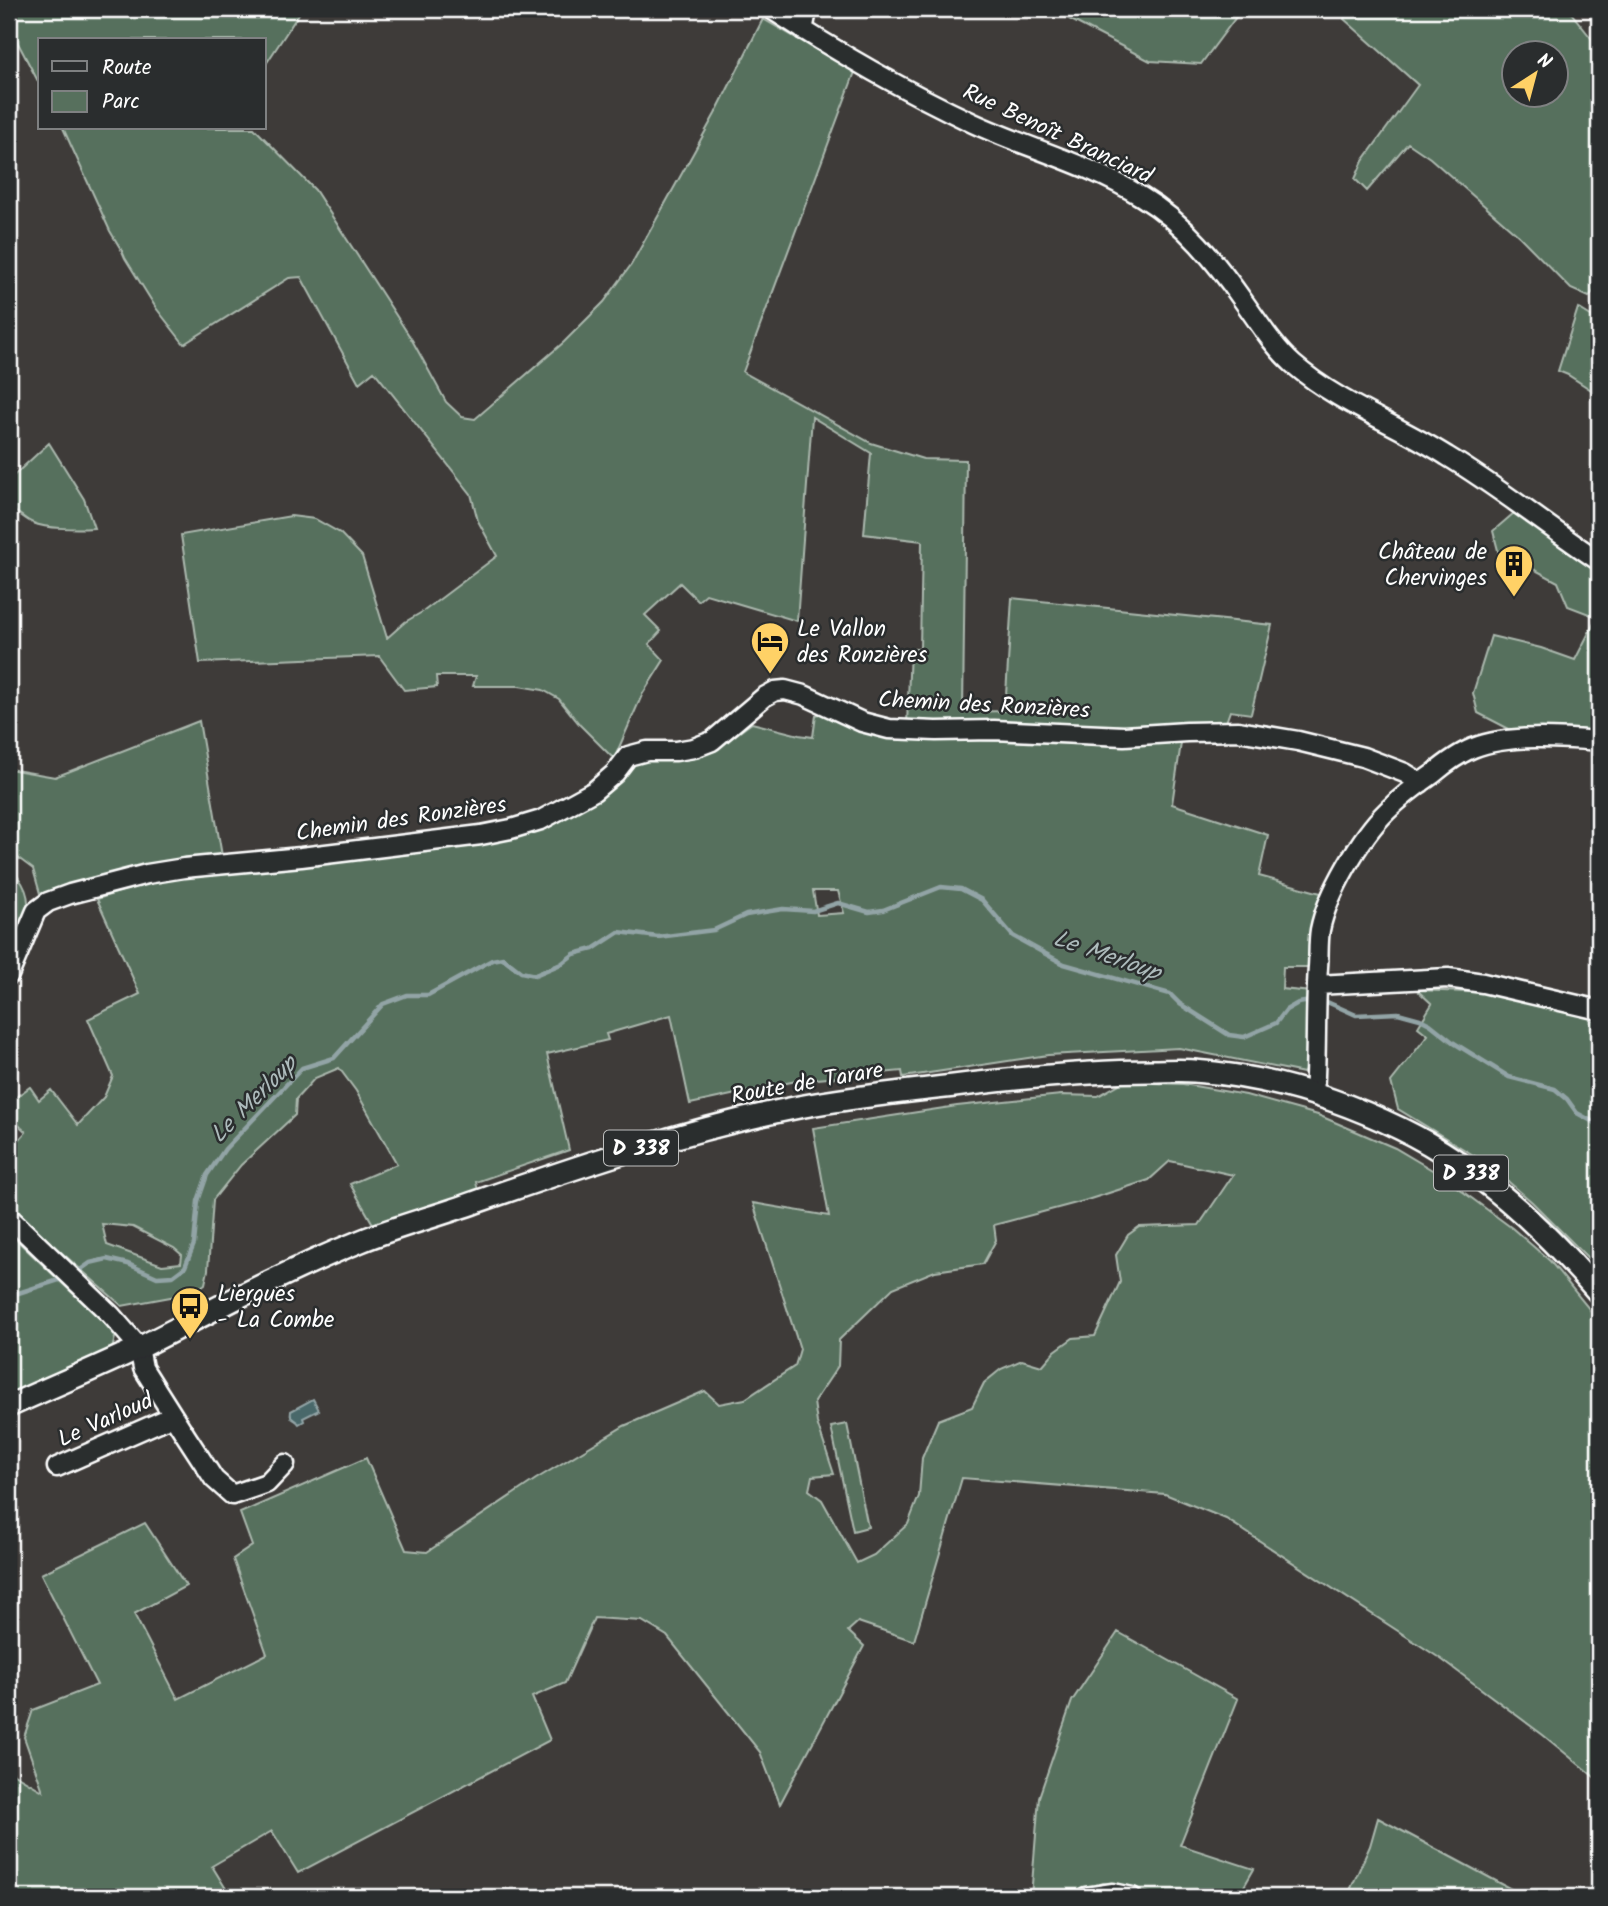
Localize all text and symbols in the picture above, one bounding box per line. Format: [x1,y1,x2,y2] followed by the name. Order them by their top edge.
[38,38,266,130] legend
[1500,38,1570,108] north arrow
[1530,46,1557,78] text: N
[102,52,152,85] text: Route
[956,75,1159,195] street label: Rue Benoît Branciard
[102,86,140,119] text: Parc
[1378,535,1487,597] place label: Château de Chervinges
[1493,543,1535,598] building icon: Château de Chervinges
[797,612,928,674] place label: Le Vallon des Ronzières
[749,620,791,675] hotel icon: Le Vallon des Ronzières
[877,682,1091,730] street label: Chemin des Ronzières
[294,787,509,853] street label: Chemin des Ronzières
[1048,920,1168,994] water label: Le Merloup
[201,1045,309,1153] water label: Le Merloup
[728,1053,886,1115] street label: Route de Tarare
[604,1130,678,1166] road number: D 338
[1434,1156,1508,1190] road number: D 338
[217,1277,334,1339] place label: Liergues - La Combe
[169,1285,211,1340] bus stop icon: Liergues - La Combe
[52,1384,160,1458] street label: Le Varloud

